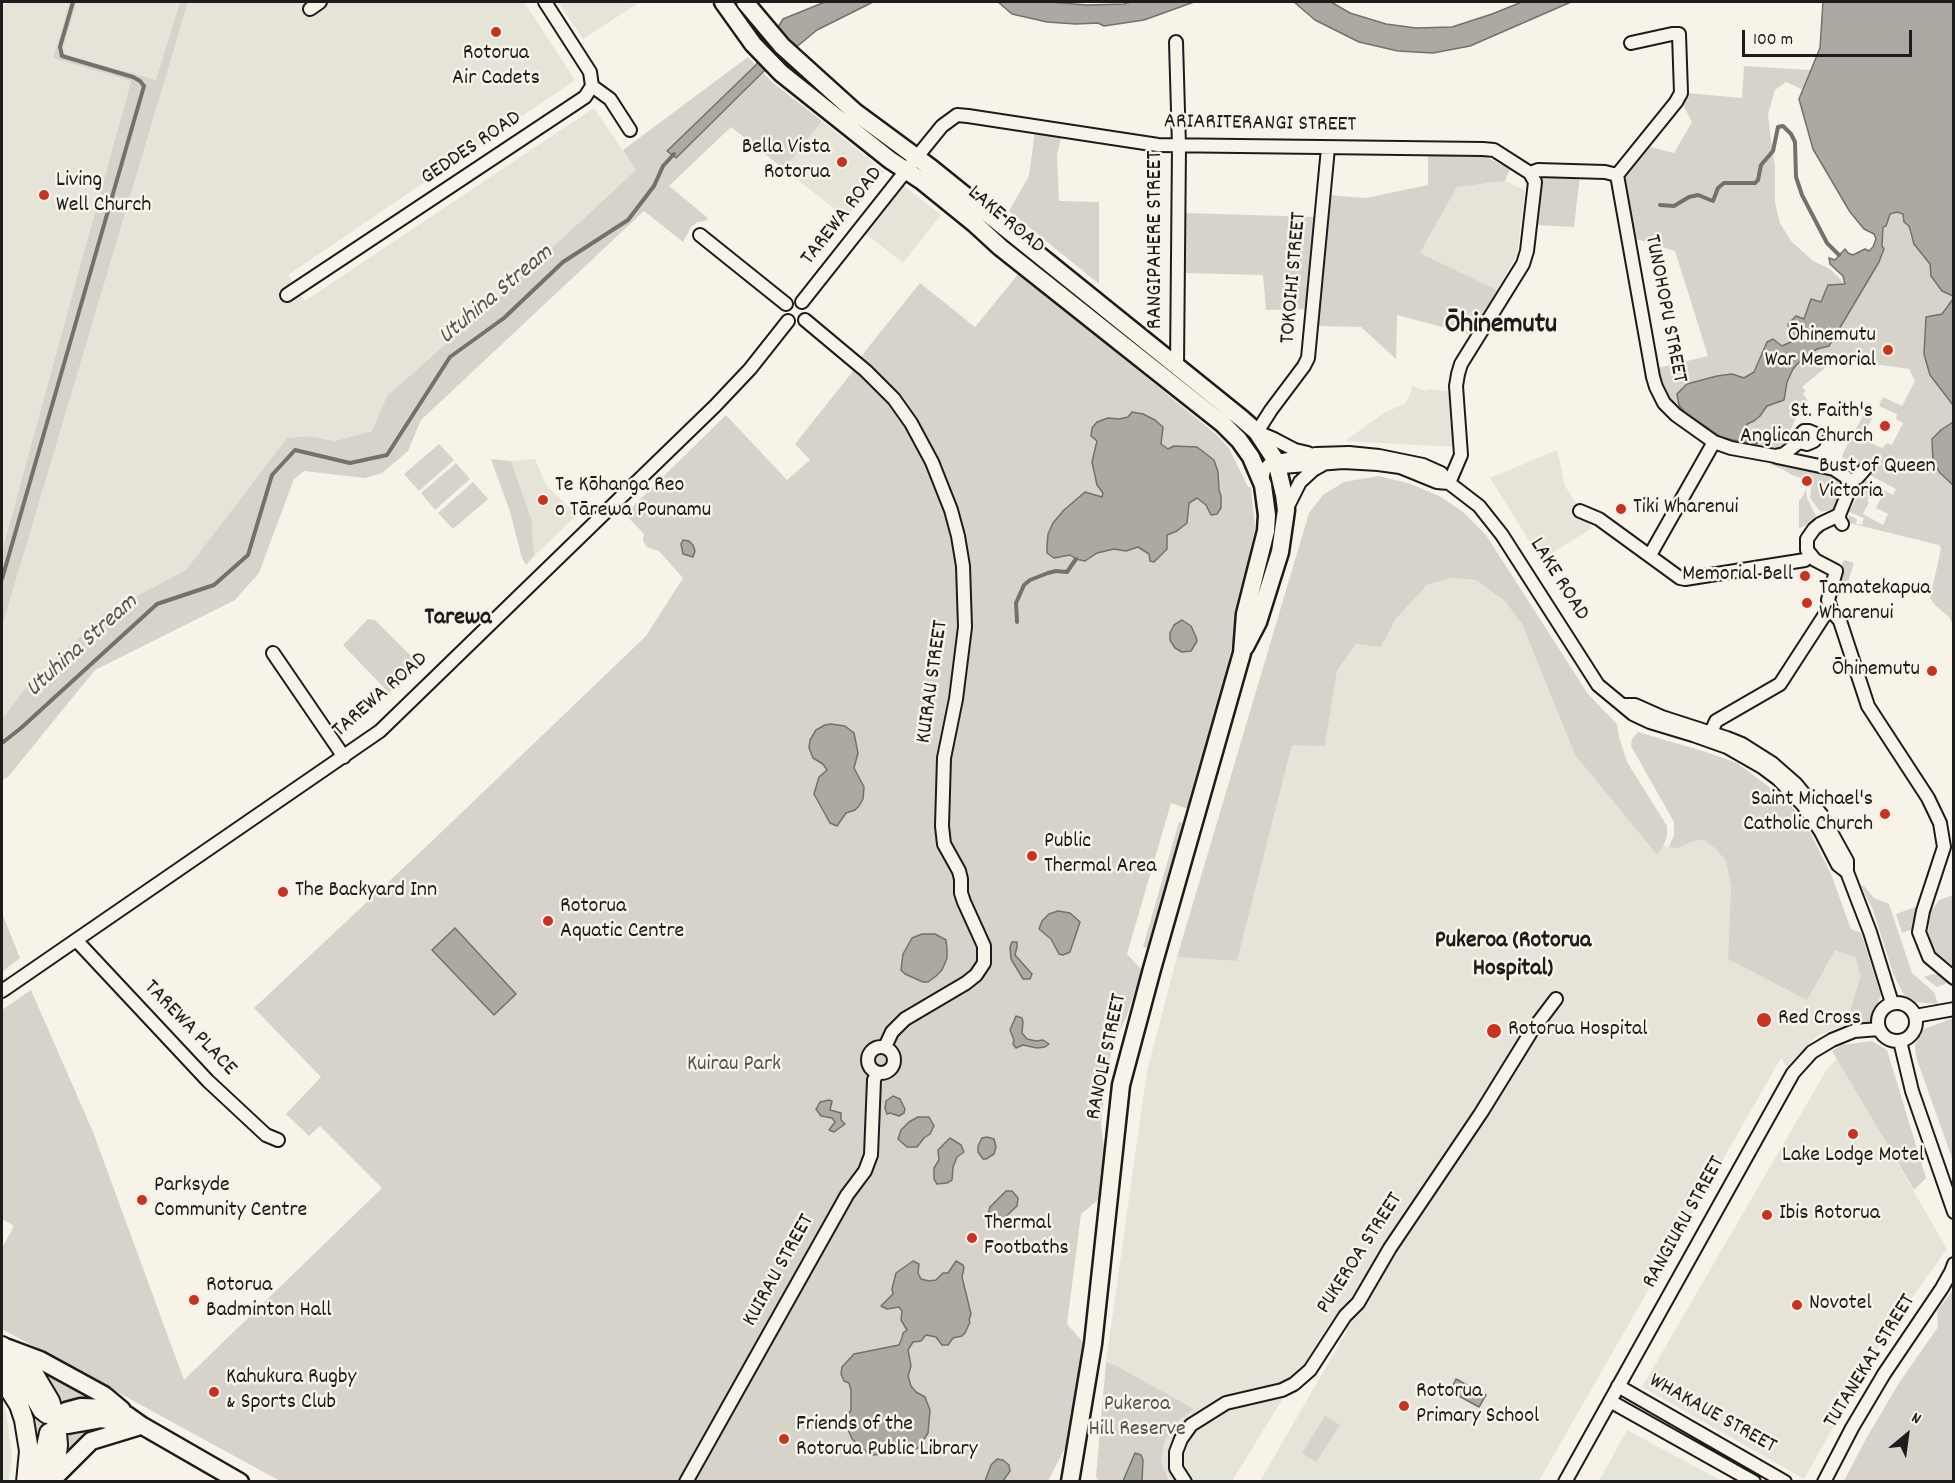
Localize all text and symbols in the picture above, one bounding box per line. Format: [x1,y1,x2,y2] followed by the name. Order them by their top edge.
[1745,18,1914,56] scale bar
[489,25,503,39] marker: Rotorua Air Cadets
[1753,28,1793,53] text: 100 m
[452,42,540,94] place label: Rotorua Air Cadets
[417,106,527,192] street label: GEDDES ROAD
[1164,110,1356,140] street label: ARIARITERANGI STREET
[742,136,830,188] place label: Bella Vista Rotorua
[1144,151,1170,329] street label: RANGIPAHERE STREET
[835,155,849,169] marker: Bella Vista Rotorua
[796,162,890,272] street label: TAREWA ROAD
[56,169,151,220] place label: Living Well Church
[961,181,1049,261] street label: LAKE ROAD
[37,188,51,202] marker: Living Well Church
[1276,211,1314,345] street label: TOKOIHI STREET
[1637,233,1691,385] street label: TUNOHOPU STREET
[434,240,560,352] water label: Utuhina Stream
[1445,310,1557,344] district label: Ōhinemutu
[1765,324,1876,376] place label: Ōhinemutu War Memorial
[1881,343,1895,357] marker: Ōhinemutu War Memorial
[1740,400,1873,452] place label: St. Faith's Anglican Church
[1878,419,1892,433] marker: St. Faith's Anglican Church
[1819,455,1936,506] place label: Bust of Queen Victoria
[555,474,711,526] place label: Te Kōhanga Reo o Tārewa Pounamu
[1800,474,1814,488] marker: Bust of Queen Victoria
[536,493,550,507] marker: Te Kōhanga Reo o Tārewa Pounamu
[1633,496,1738,522] place label: Tiki Wharenui
[1614,502,1628,516] marker: Tiki Wharenui
[1522,534,1594,626] street label: LAKE ROAD
[1682,563,1793,589] place label: Memorial Bell
[1798,569,1812,583] marker: Memorial Bell
[1819,577,1931,628] place label: Tamatekapua Wharenui
[21,589,145,705] water label: Utuhina Stream
[1800,596,1814,610] marker: Tamatekapua Wharenui
[424,606,492,634] district label: Tarewa
[912,619,956,745] street label: KUIRAU STREET
[328,647,434,745] street label: TAREWA ROAD
[1832,658,1920,684] place label: Ōhinemutu
[1925,664,1939,678] marker: Ōhinemutu
[1743,788,1873,840] place label: Saint Michael's Catholic Church
[1878,807,1892,821] marker: Saint Michael's Catholic Church
[1044,830,1157,882] place label: Public Thermal Area
[1025,849,1039,863] marker: Public Thermal Area
[295,879,437,905] place label: The Backyard Inn
[276,885,290,899] marker: The Backyard Inn
[560,895,684,946] place label: Rotorua Aquatic Centre
[541,914,555,928] marker: Rotorua Aquatic Centre
[1435,929,1591,985] district label: Pukeroa (Rotorua Hospital)
[137,976,241,1082] street label: TAREWA PLACE
[1082,992,1134,1122] street label: RANOLF STREET
[1778,1007,1861,1033] place label: Red Cross
[1755,1011,1773,1029] marker: Red Cross
[1508,1018,1648,1044] place label: Rotorua Hospital
[1485,1022,1503,1040] marker: Rotorua Hospital
[687,1053,781,1079] park label: Kuirau Park
[1846,1127,1860,1141] marker: Lake Lodge Motel
[1782,1144,1924,1170] place label: Lake Lodge Motel
[1638,1153,1732,1293] street label: RANGIURU STREET
[154,1174,307,1226] place label: Parksyde Community Centre
[1312,1188,1410,1320] street label: PUKEROA STREET
[135,1193,149,1207] marker: Parksyde Community Centre
[1779,1202,1880,1228] place label: Ibis Rotorua
[1760,1208,1774,1222] marker: Ibis Rotorua
[738,1210,822,1332] street label: KUIRAU STREET
[984,1212,1069,1264] place label: Thermal Footbaths
[965,1231,979,1245] marker: Thermal Footbaths
[206,1274,332,1326] place label: Rotorua Badminton Hall
[1819,1290,1923,1434] street label: TUTANEKAI STREET
[1809,1292,1872,1318] place label: Novotel
[187,1293,201,1307] marker: Rotorua Badminton Hall
[1790,1298,1804,1312] marker: Novotel
[226,1366,356,1418] place label: Kahukura Rugby & Sports Club
[1644,1369,1780,1461] street label: WHAKAUE STREET
[1416,1380,1539,1432] place label: Rotorua Primary School
[207,1385,221,1399] marker: Kahukura Rugby & Sports Club
[1088,1393,1186,1444] park label: Pukeroa Hill Reserve
[1397,1399,1411,1413] marker: Rotorua Primary School
[1877,1405,1937,1465] north arrow
[796,1413,978,1464] place label: Friends of the Rotorua Public Library
[777,1432,791,1446] marker: Friends of the Rotorua Public Library

